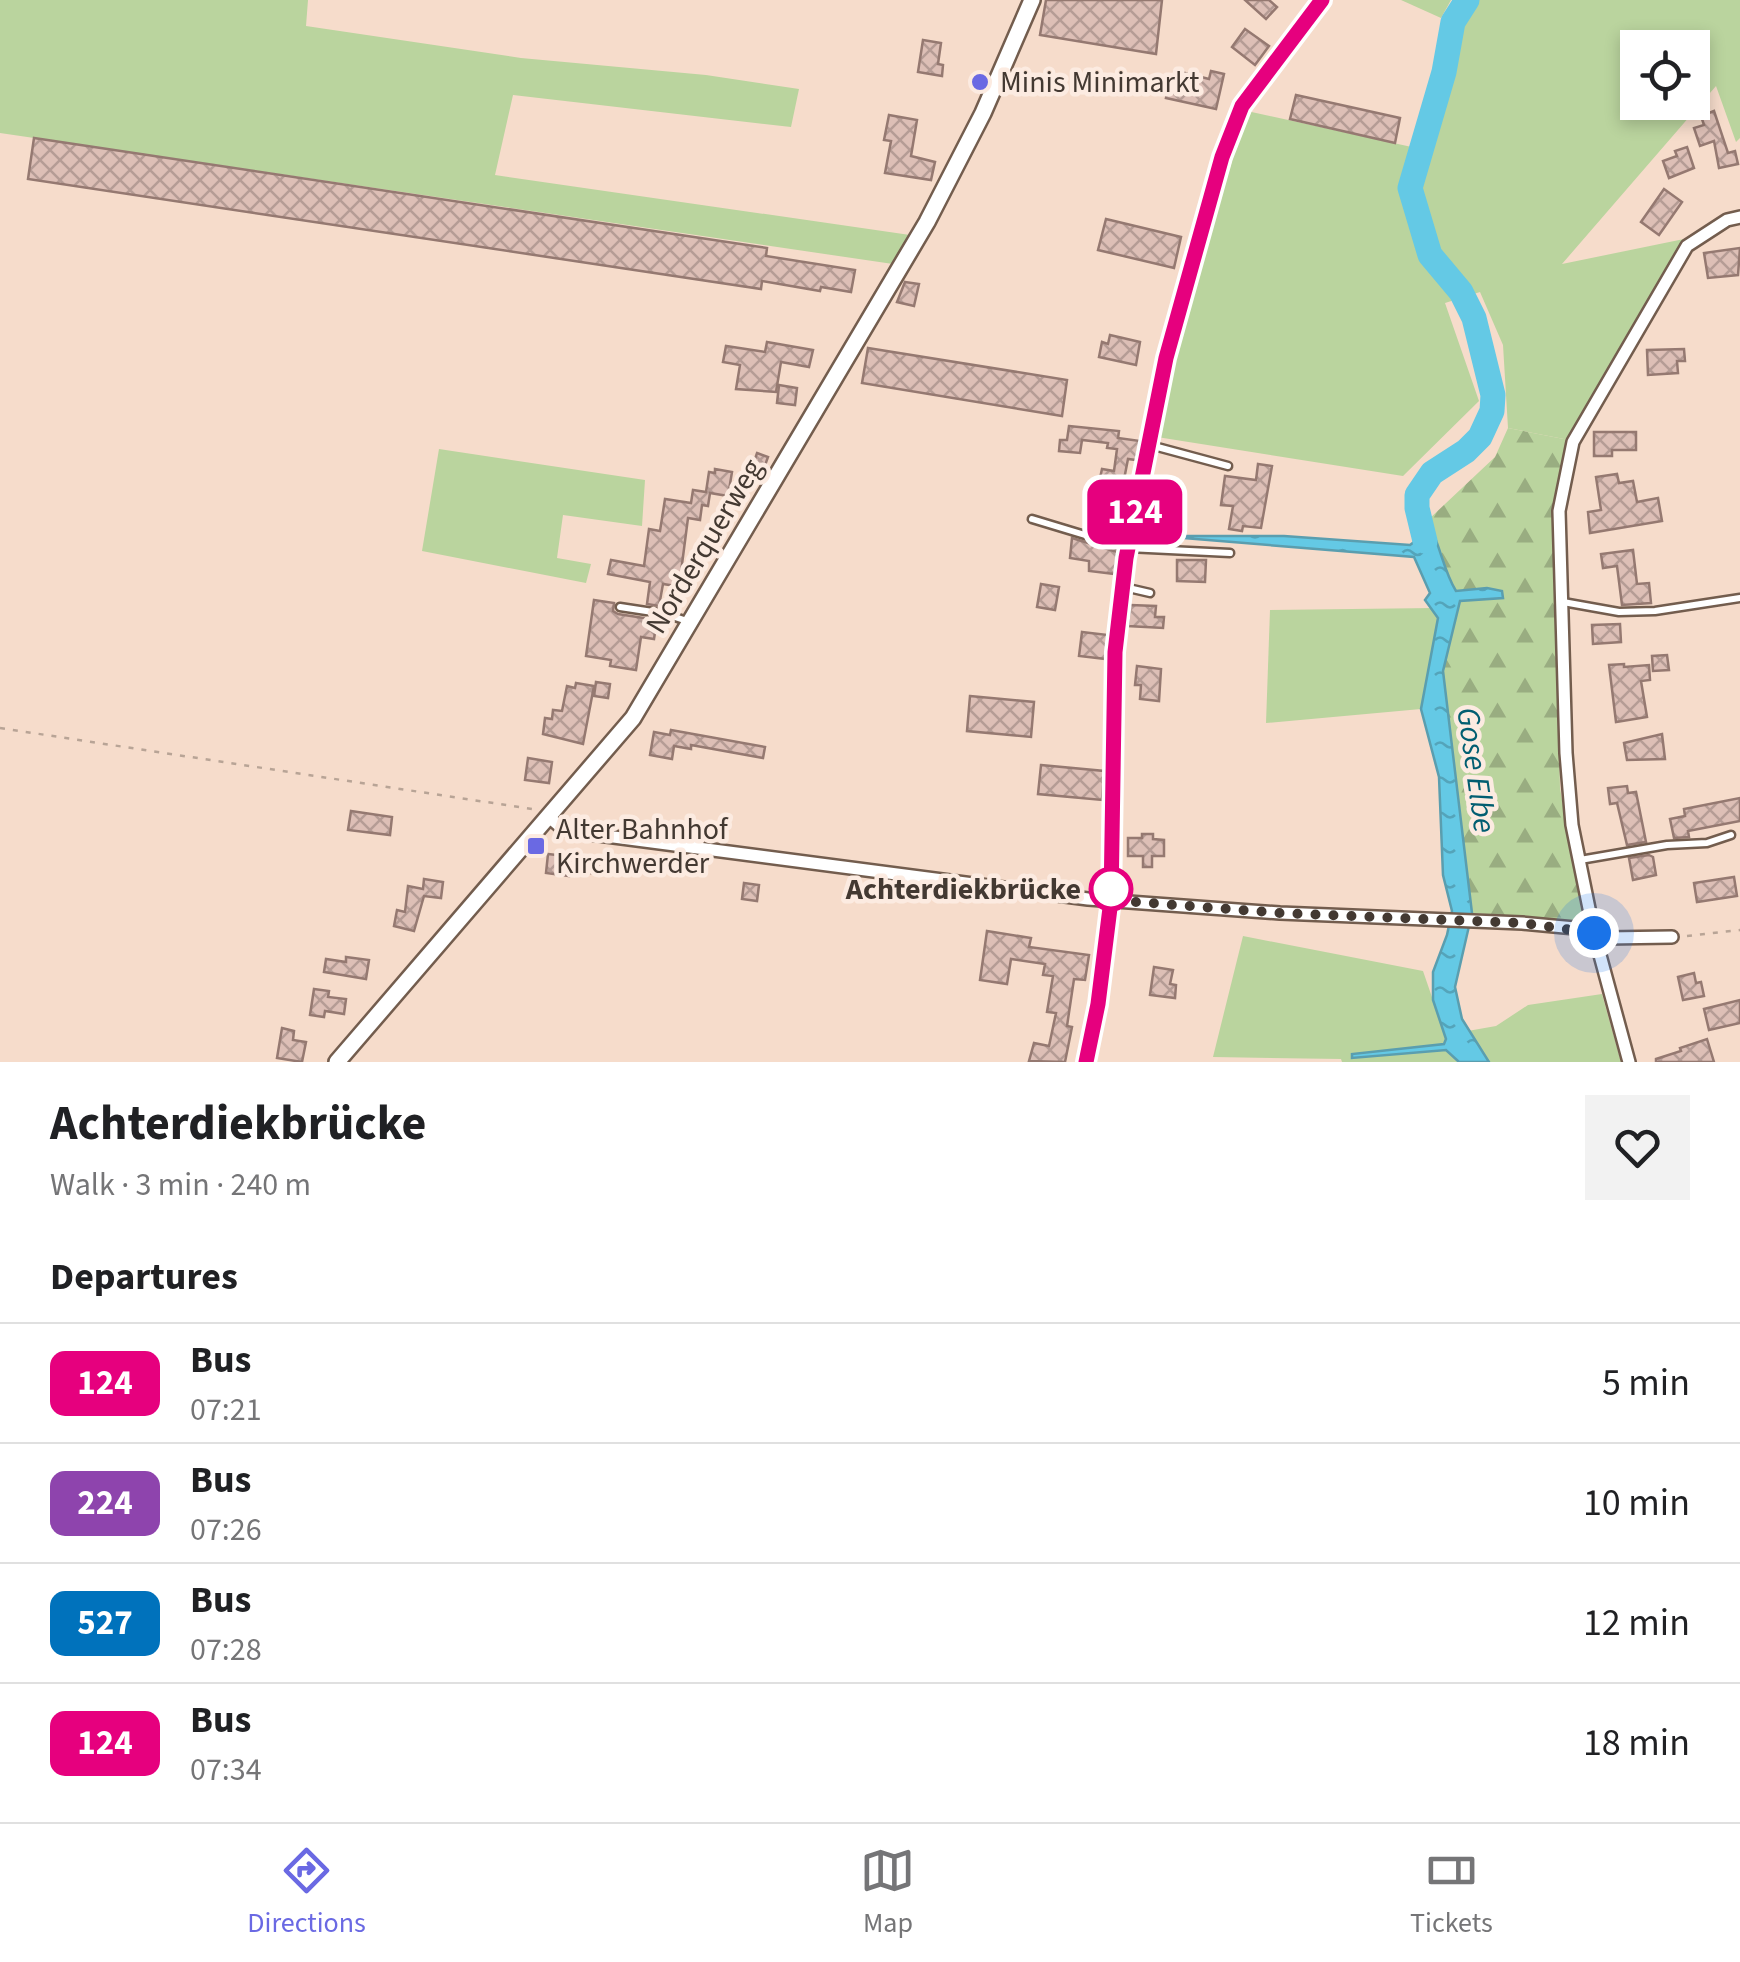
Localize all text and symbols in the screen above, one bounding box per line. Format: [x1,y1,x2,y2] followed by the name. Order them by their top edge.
[1620,30,1710,120] map controls
[1620,30,1710,120] button: locate
[1000,61,1199,104] place label: Minis Minimarkt
[969,71,991,93] marker: Minis Minimarkt
[635,451,774,642] street label: Norderquerweg
[1078,480,1192,544] line badge: 124
[1107,487,1163,537] text: 124
[1444,704,1508,836] water label: Gose Elbe
[556,808,729,885] place label: Alter Bahnhof Kirchwerder
[525,835,547,857] marker: Alter Bahnhof Kirchwerder
[845,868,1081,911] place label: Achterdiekbrücke
[1090,868,1132,910] marker: Achterdiekbrücke
[1569,908,1619,958] your location
[50,1090,426,1158] text: Achterdiekbrücke
[1585,1095,1690,1200] button: heart
[50,1162,311,1208] text: Walk · 3 min · 240 m
[50,1250,238,1304] text: Departures
[190,1333,251,1387] text: Bus
[1602,1356,1690,1410] text: 5 min
[77,1358,133,1408] text: 124
[190,1387,262,1433] text: 07:21
[190,1453,251,1507] text: Bus
[1583,1476,1690,1530] text: 10 min
[77,1478,133,1528] text: 224
[190,1507,262,1553] text: 07:26
[190,1573,251,1627] text: Bus
[1583,1596,1690,1650] text: 12 min
[77,1598,133,1648] text: 527
[190,1627,262,1673] text: 07:28
[190,1693,251,1747] text: Bus
[1583,1716,1690,1770] text: 18 min
[77,1718,133,1768] text: 124
[190,1747,262,1793] text: 07:34
[247,1843,366,1943] tab: Directions
[860,1843,915,1943] tab: Map
[1410,1843,1493,1943] tab: Tickets

